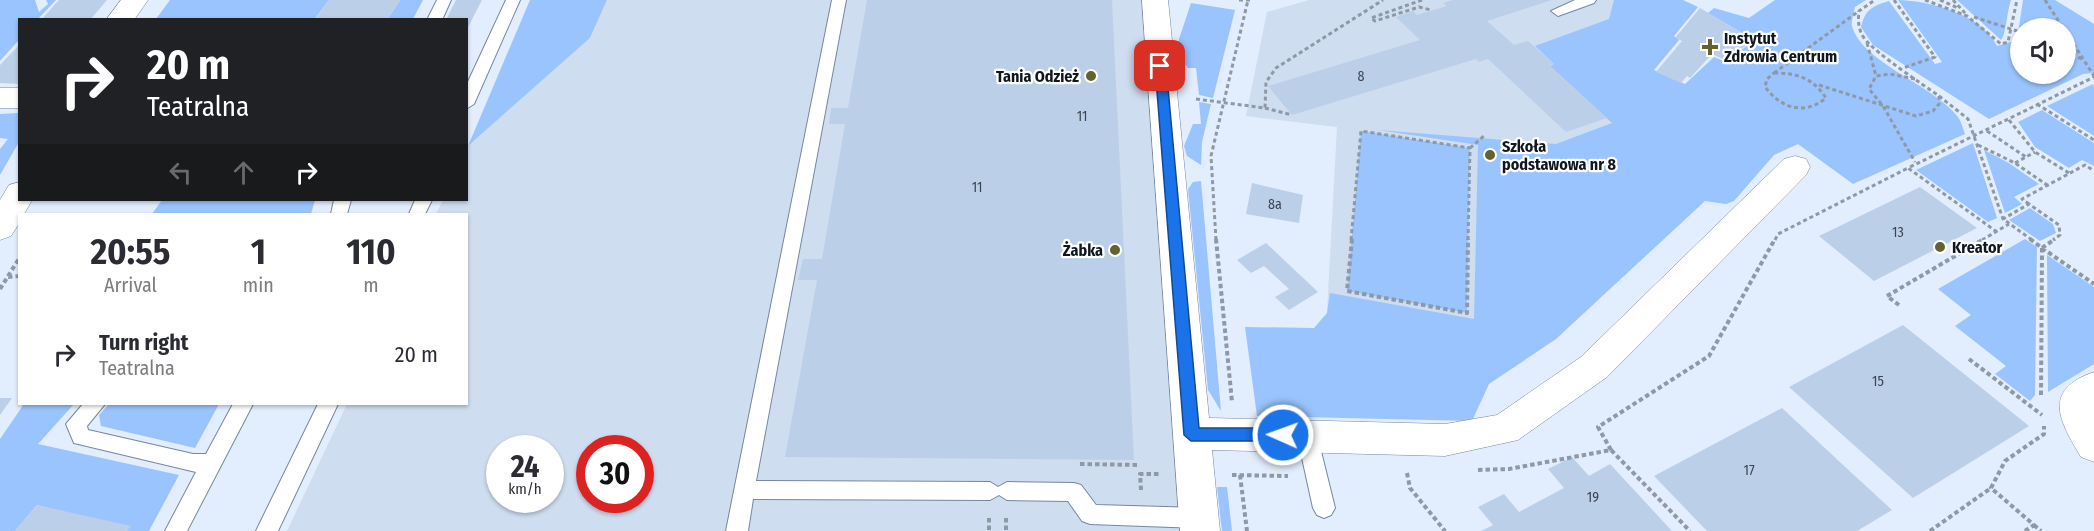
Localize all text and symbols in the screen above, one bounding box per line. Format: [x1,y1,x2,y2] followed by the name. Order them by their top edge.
[2010,18,2076,84] map controls
[2010,18,2076,84] button: sound
[1724,29,1837,66] place label: Instytut Zdrowia Centrum
[1701,38,1719,56] marker: Instytut Zdrowia Centrum
[147,40,230,90] text: 20 m
[1134,40,1185,91] pin
[48,42,126,120] icon: right
[1143,49,1176,82] icon: arrive
[996,67,1079,86] place label: Tania Odzież
[1358,68,1365,85] house number: 8
[1084,69,1098,83] marker: Tania Odzież
[147,91,249,123] text: Teatralna
[1077,108,1087,125] house number: 11
[1502,137,1616,174] place label: Szkoła podstawowa nr 8
[1483,148,1497,162] marker: Szkoła podstawowa nr 8
[164,156,197,189] icon: left
[227,156,260,189] icon: ahead
[290,156,323,189] icon: right
[972,179,982,196] house number: 11
[1268,196,1282,213] house number: 8a
[1892,224,1904,241] house number: 13
[90,230,170,274] text: 20:55
[251,230,266,274] text: 1
[346,230,396,274] text: 110
[1952,238,2003,257] place label: Kreator
[1933,240,1947,254] marker: Kreator
[1063,241,1103,260] place label: Żabka
[1108,243,1122,257] marker: Żabka
[104,273,157,297] text: Arrival
[243,273,274,297] text: min
[363,273,379,297] text: m
[99,329,188,356] text: Turn right
[48,338,81,371] icon: right
[395,341,438,368] text: 20 m
[99,356,175,380] text: Teatralna
[1872,373,1884,390] house number: 15
[1251,403,1315,467] position arrow
[576,435,654,513] speed limit sign: 30
[511,449,539,485] text: 24
[1743,462,1755,479] house number: 17
[508,480,542,498] text: km/h
[1587,489,1599,506] house number: 19

